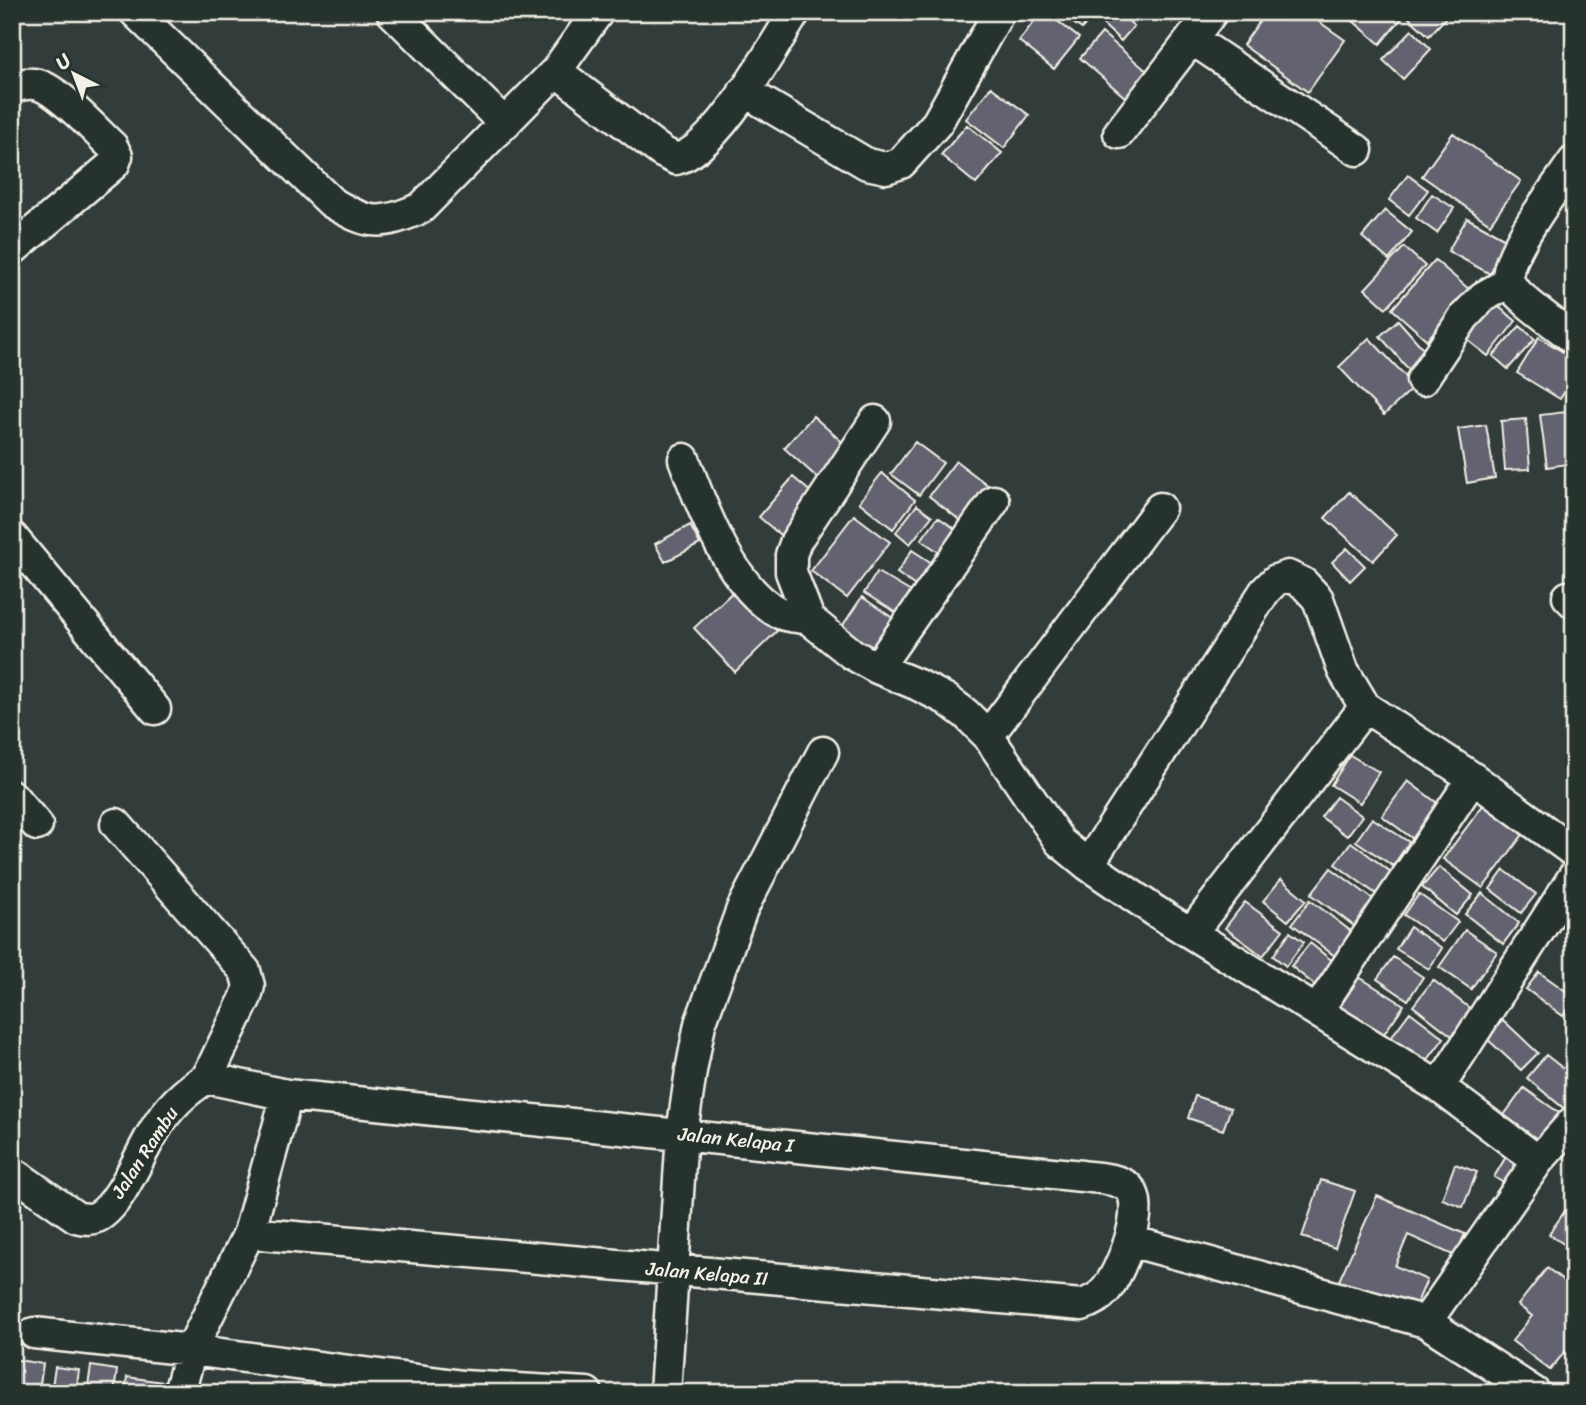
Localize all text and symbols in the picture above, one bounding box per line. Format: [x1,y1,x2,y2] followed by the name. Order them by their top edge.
[38,38,108,108] north arrow
[47,44,80,78] text: U
[101,1099,187,1206] street label: Jalan Rambu
[675,1117,797,1162] street label: Jalan Kelapa I
[644,1252,769,1295] street label: Jalan Kelapa II

